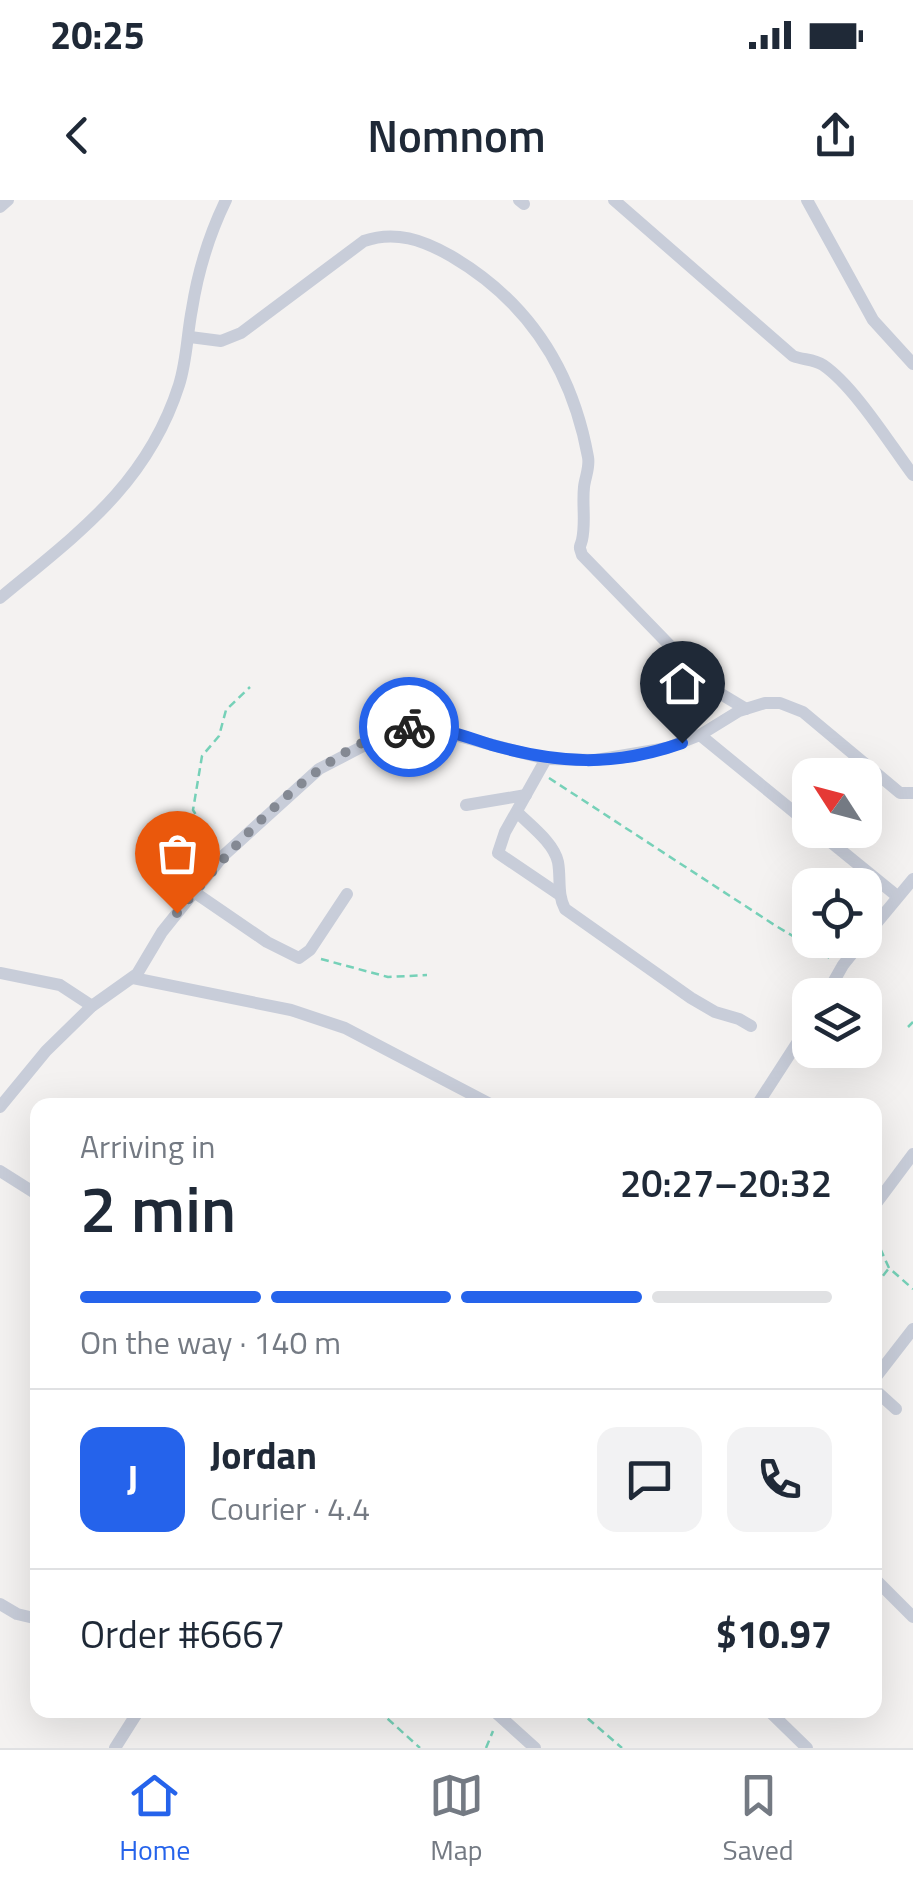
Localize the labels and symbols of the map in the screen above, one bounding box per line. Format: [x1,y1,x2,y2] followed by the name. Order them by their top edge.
[640,641,725,744] pin
[359,677,459,777] courier
[792,758,882,848] north arrow
[135,811,220,914] pin

